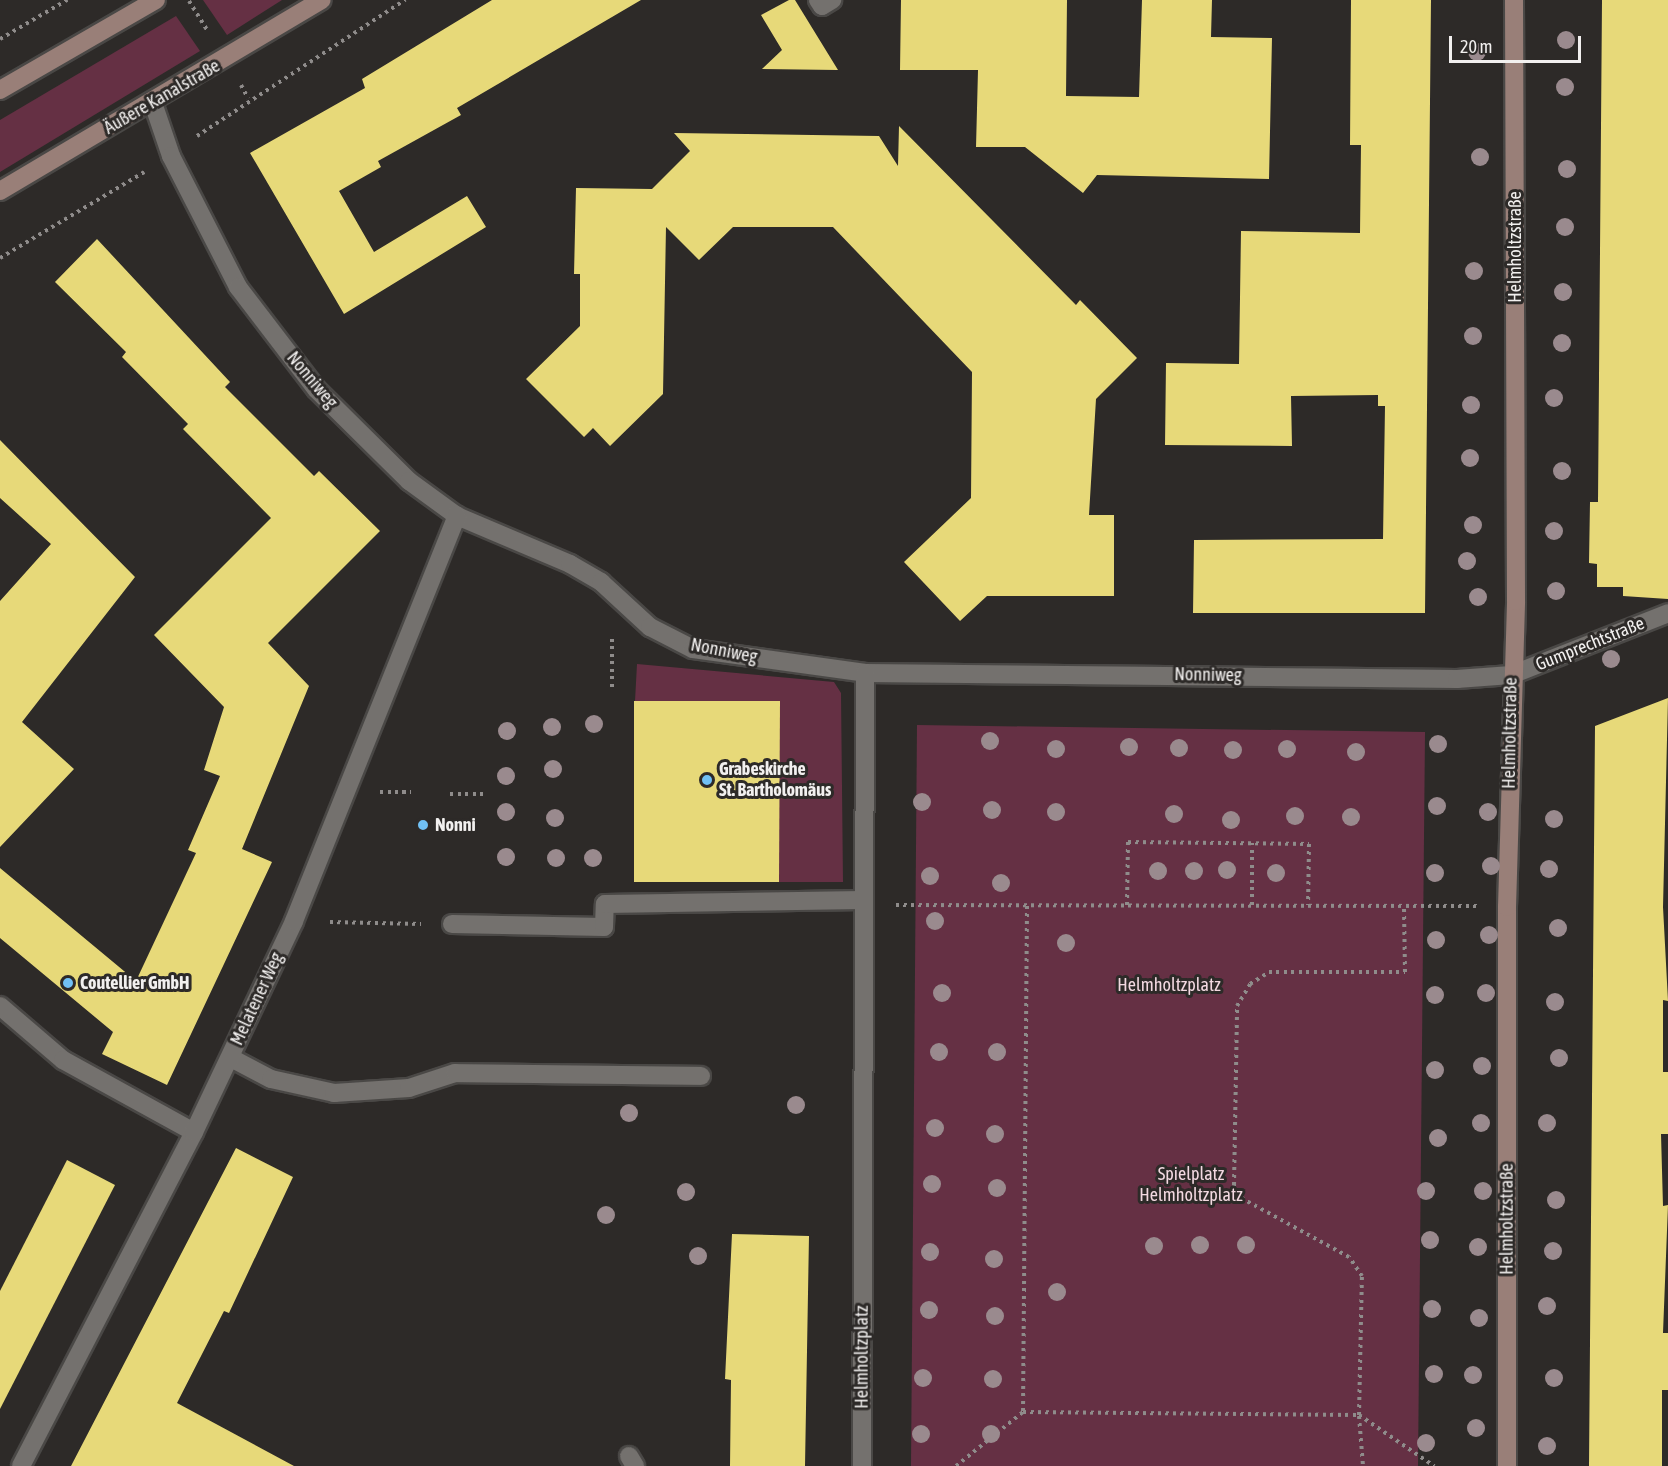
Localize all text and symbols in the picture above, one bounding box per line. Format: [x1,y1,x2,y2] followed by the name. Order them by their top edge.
[1452,24,1584,62] scale bar
[1460,36,1492,57] text: 20 m
[100,55,224,139] street label: Äußere Kanalstraße
[1504,191,1526,303] street label: Helmholtzstraße
[282,347,342,413] street label: Nonniweg
[1533,612,1647,676] street label: Gumprechtstraße
[689,634,759,668] street label: Nonniweg
[1174,664,1242,686] street label: Nonniweg
[1498,677,1522,789] street label: Helmholtzstraße
[719,759,831,802] place label: Grabeskirche St. Bartholomäus
[700,773,714,787] marker: Grabeskirche St. Bartholomäus
[435,814,476,836] place label: Nonni
[416,818,430,832] marker: Nonni
[226,949,288,1049] street label: Melatener Weg
[80,972,190,994] place label: Coutellier GmbH
[1117,974,1221,996] park label: Helmholtzplatz
[61,976,75,990] marker: Coutellier GmbH
[1496,1163,1518,1275] street label: Helmholtzstraße
[1139,1164,1243,1206] park label: Spielplatz Helmholtzplatz
[851,1305,873,1409] street label: Helmholtzplatz

